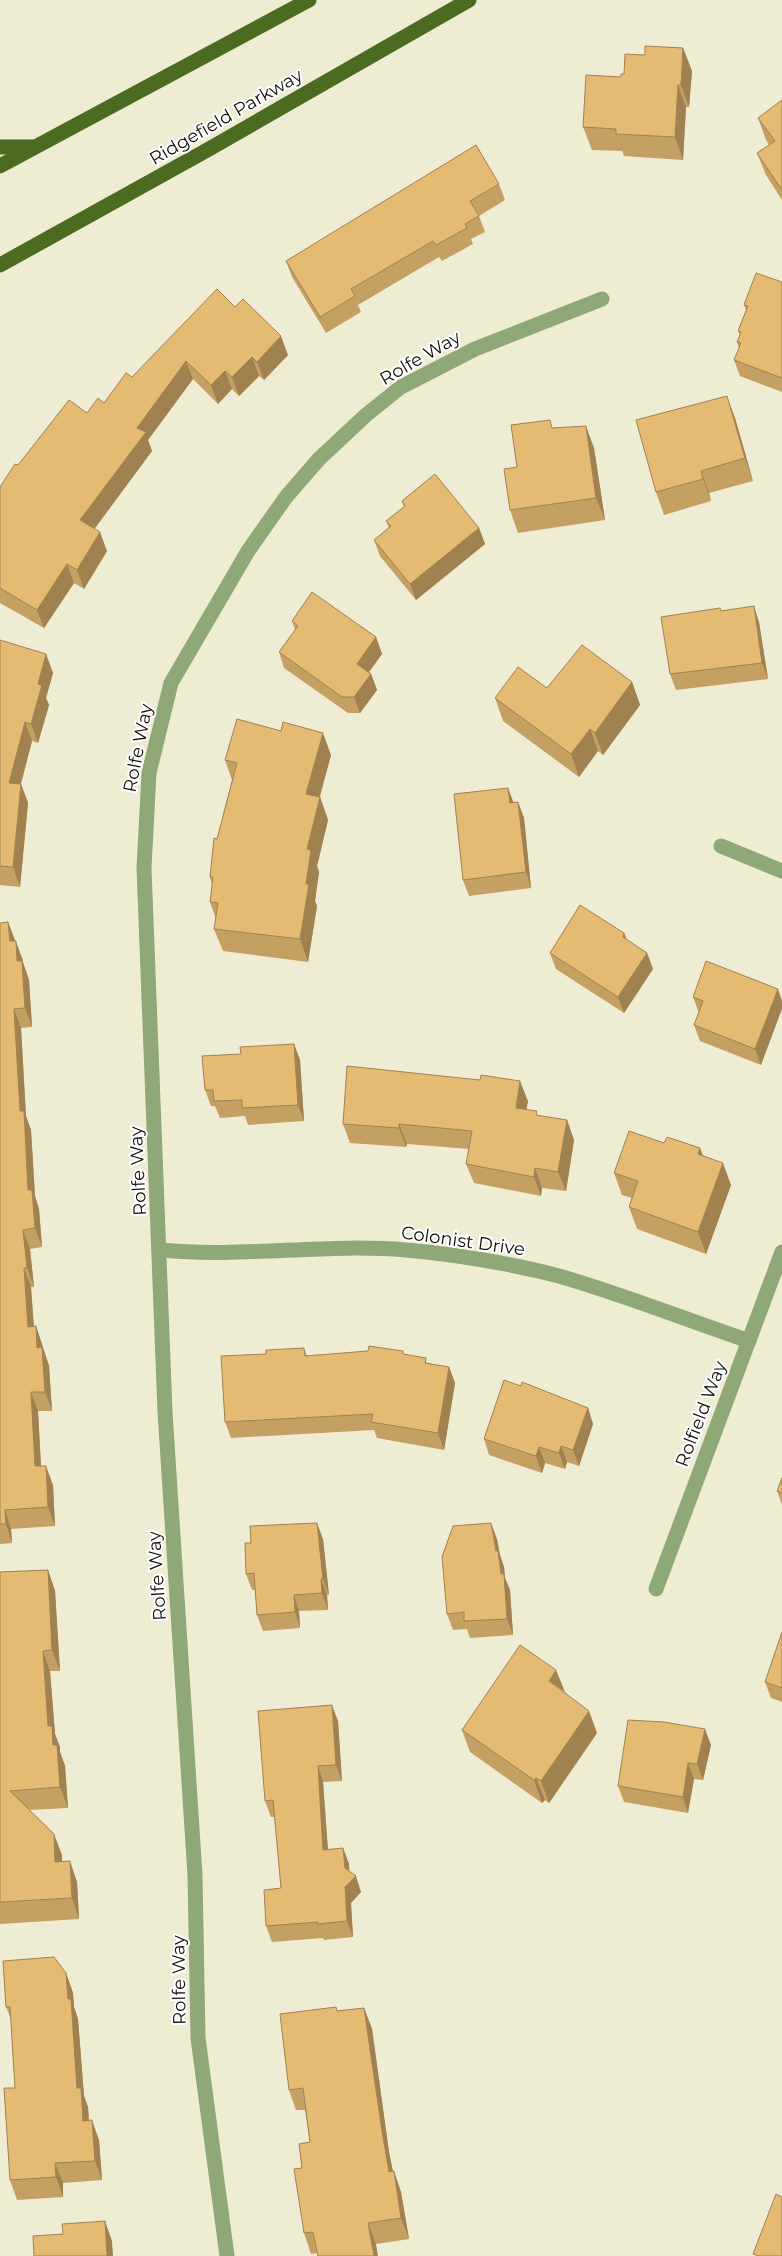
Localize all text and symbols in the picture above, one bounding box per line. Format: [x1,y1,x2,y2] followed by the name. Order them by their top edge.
[146,64,307,170] street label: Ridgefield Parkway
[376,326,465,390] street label: Rolfe Way
[119,702,157,794] street label: Rolfe Way
[125,1125,151,1216] street label: Rolfe Way
[400,1221,526,1261] street label: Colonist Drive
[671,1358,731,1470] street label: Rolfield Way
[143,1530,171,1622] street label: Rolfe Way
[167,1935,191,2025] street label: Rolfe Way

